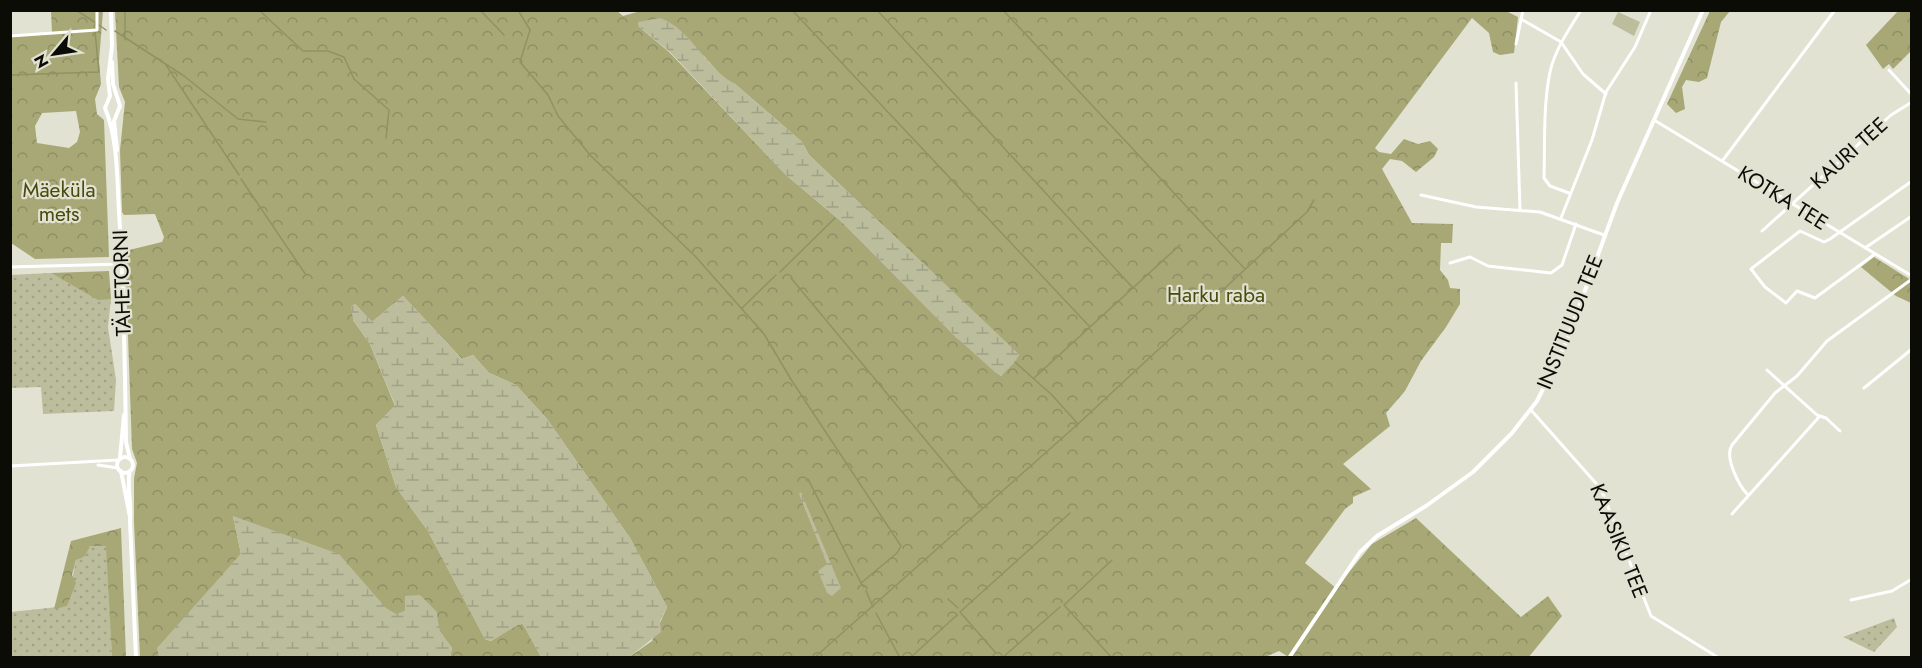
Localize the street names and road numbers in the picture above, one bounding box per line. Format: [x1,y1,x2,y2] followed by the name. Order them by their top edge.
[1804,110,1894,196] street label: KAURI TEE
[1732,158,1834,238] street label: KOTKA TEE
[105,229,139,337] street label: TÄHETORNI
[1529,250,1611,394] street label: INSTITUUDI TEE
[1582,479,1656,603] street label: KAASIKU TEE

